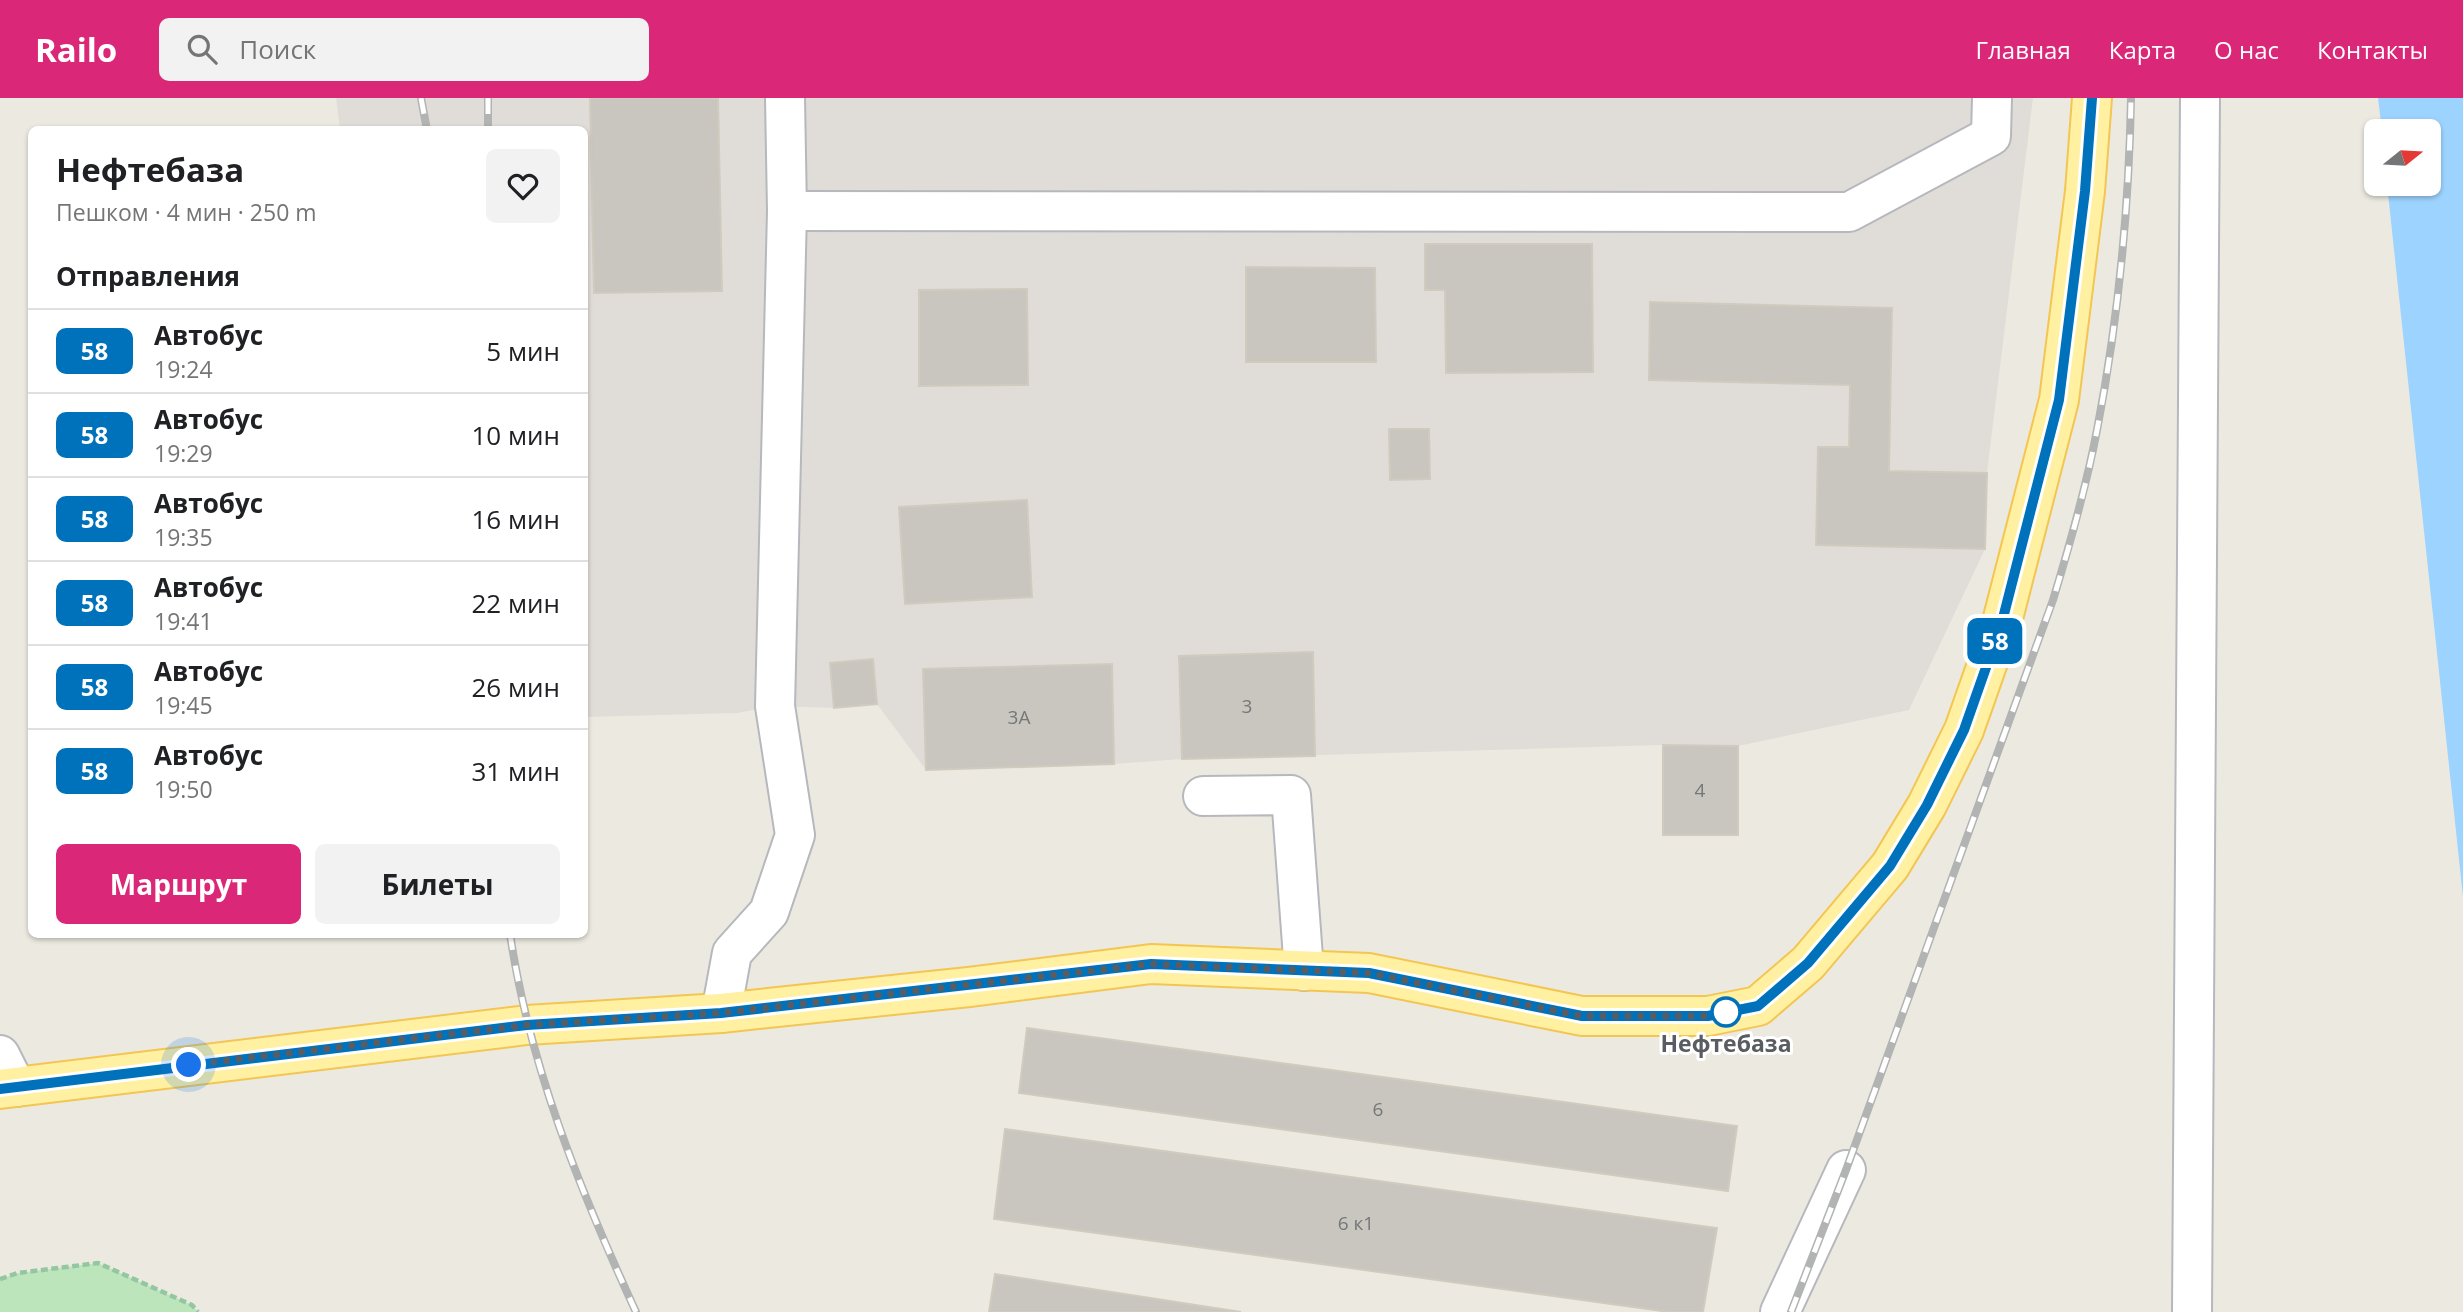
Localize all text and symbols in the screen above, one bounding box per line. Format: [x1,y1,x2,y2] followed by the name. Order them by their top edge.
[159,18,649,81] search box
[35,27,117,72] text: Railo
[183,30,221,68] icon: search
[239,31,316,67] text: Поиск
[1976,33,2071,66] text: Главная
[2109,33,2176,66] text: Карта
[2214,33,2279,66] text: О нас
[2317,33,2428,66] text: Контакты
[2364,119,2441,196] north arrow
[2364,119,2441,196] map controls
[56,147,244,192] text: Нефтебаза
[486,149,560,223] button: heart
[56,196,317,228] text: Пешком · 4 мин · 250 m
[56,258,240,294] text: Отправления
[154,317,263,353] text: Автобус
[486,333,560,369] text: 5 мин
[81,334,108,367] text: 58
[154,353,213,385] text: 19:24
[154,401,263,437] text: Автобус
[471,417,560,453] text: 10 мин
[81,418,108,451] text: 58
[154,437,213,469] text: 19:29
[154,485,263,521] text: Автобус
[471,501,560,537] text: 16 мин
[81,502,108,535] text: 58
[154,521,213,553] text: 19:35
[154,569,263,605] text: Автобус
[471,585,560,621] text: 22 мин
[81,586,108,619] text: 58
[154,605,213,637] text: 19:41
[1964,618,2026,664] line badge: 58
[1981,624,2009,657] text: 58
[154,653,263,689] text: Автобус
[471,669,560,705] text: 26 мин
[81,670,108,703] text: 58
[154,689,213,721] text: 19:45
[1242,693,1252,719] house number: 3
[1008,704,1030,730] house number: 3А
[154,737,263,773] text: Автобус
[471,753,560,789] text: 31 мин
[81,754,108,787] text: 58
[154,773,213,805] text: 19:50
[1695,777,1706,803] house number: 4
[56,844,301,924] button: Маршрут
[315,844,560,924] button: Билеты
[1711,997,1741,1027] marker: Нефтебаза
[1660,1027,1792,1059] place label: Нефтебаза
[171,1047,206,1082] your location
[1373,1096,1383,1122] house number: 6
[1338,1210,1374,1236] house number: 6 к1

